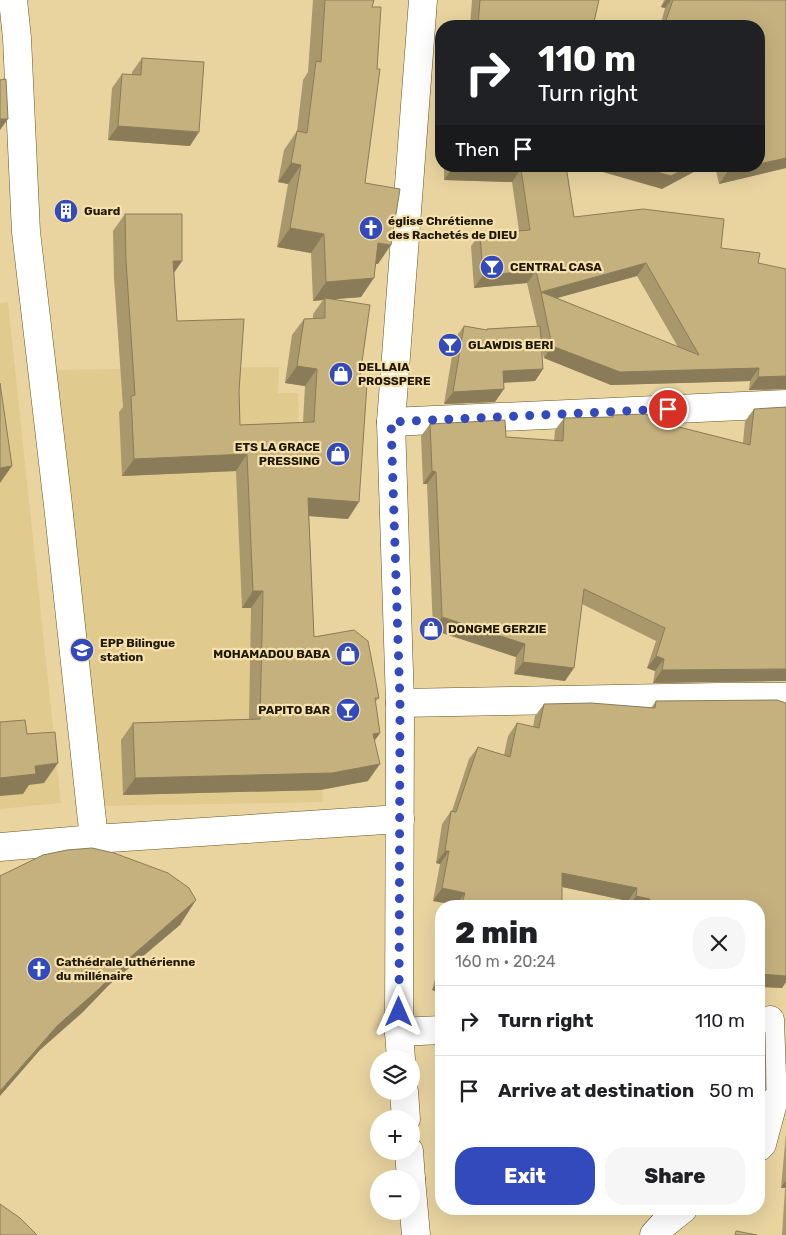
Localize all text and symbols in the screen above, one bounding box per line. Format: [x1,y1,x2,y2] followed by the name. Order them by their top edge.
[538,38,636,80] text: 110 m
[455,40,520,105] icon: right
[538,80,638,107] text: Turn right
[509,135,537,163] icon: arrive
[455,138,499,161] text: Then
[53,198,79,224] building icon: Guard
[84,204,120,218] place label: Guard
[388,214,517,242] place label: église Chrétienne des Rachetés de DIEU
[358,215,384,241] church icon: église Chrétienne des Rachetés de DIEU
[479,254,505,280] bar icon: CENTRAL CASA
[510,260,602,274] place label: CENTRAL CASA
[437,332,463,358] bar icon: GLAWDIS BERI
[468,338,553,352] place label: GLAWDIS BERI
[358,360,431,388] place label: DELLAIA PROSSPERE
[328,361,354,387] shop icon: DELLAIA PROSSPERE
[647,388,689,430] pin
[654,395,682,423] icon: arrive
[235,440,320,468] place label: ETS LA GRACE PRESSING
[325,441,351,467] shop icon: ETS LA GRACE PRESSING
[418,616,444,642] shop icon: DONGME GERZIE
[448,622,547,636] place label: DONGME GERZIE
[100,636,175,664] place label: EPP Bilingue station
[69,637,95,663] school or university icon: EPP Bilingue station
[335,641,361,667] shop icon: MOHAMADOU BABA
[213,647,330,661] place label: MOHAMADOU BABA
[335,697,361,723] bar icon: PAPITO BAR
[258,703,330,717] place label: PAPITO BAR
[455,915,538,951] text: 2 min
[693,917,745,969] button: close
[455,952,556,971] text: 160 m · 20:24
[56,955,195,983] place label: Cathédrale luthérienne du millénaire
[26,956,52,982] church icon: Cathédrale luthérienne du millénaire
[372,985,424,1037] position arrow
[455,1007,483,1035] icon: right
[498,1009,593,1032] text: Turn right
[695,1009,745,1032] text: 110 m
[370,1050,420,1220] map controls
[370,1050,420,1100] button: layers
[455,1077,483,1105] icon: arrive
[498,1079,694,1102] text: Arrive at destination
[709,1079,754,1102] text: 50 m
[370,1110,420,1160] button: +
[455,1147,595,1205] button: Exit
[605,1147,745,1205] button: Share
[370,1170,420,1220] button: −

